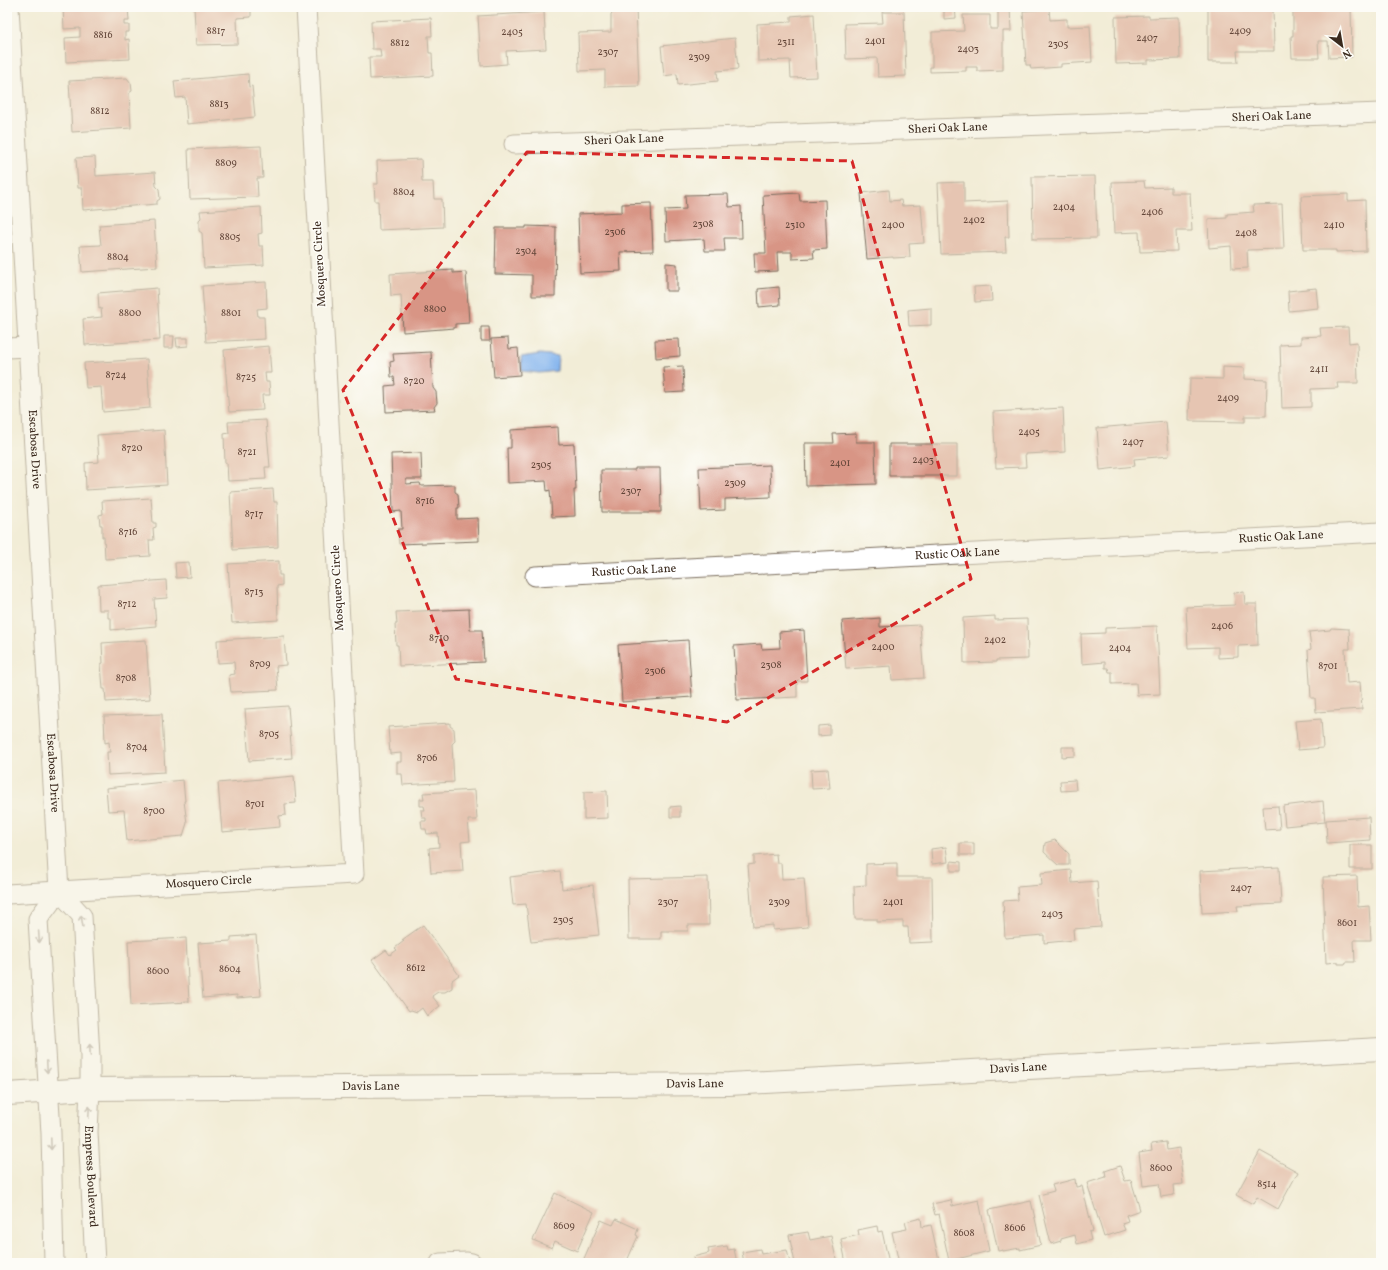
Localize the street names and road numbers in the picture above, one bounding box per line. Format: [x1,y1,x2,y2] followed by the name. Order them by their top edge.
[1231,107,1312,126] street label: Sheri Oak Lane
[908,119,988,138] street label: Sheri Oak Lane
[584,131,664,149] street label: Sheri Oak Lane
[310,220,330,307] street label: Mosquero Circle
[24,409,44,490] street label: Escabosa Drive
[1238,527,1324,547] street label: Rustic Oak Lane
[328,544,348,631] street label: Mosquero Circle
[915,544,1001,564] street label: Rustic Oak Lane
[591,561,677,581] street label: Rustic Oak Lane
[42,733,63,813] street label: Escabosa Drive
[165,872,252,893] street label: Mosquero Circle
[989,1059,1048,1078] street label: Davis Lane
[666,1076,724,1092] street label: Davis Lane
[342,1079,400,1095] street label: Davis Lane
[80,1125,101,1228] street label: Empress Boulevard

